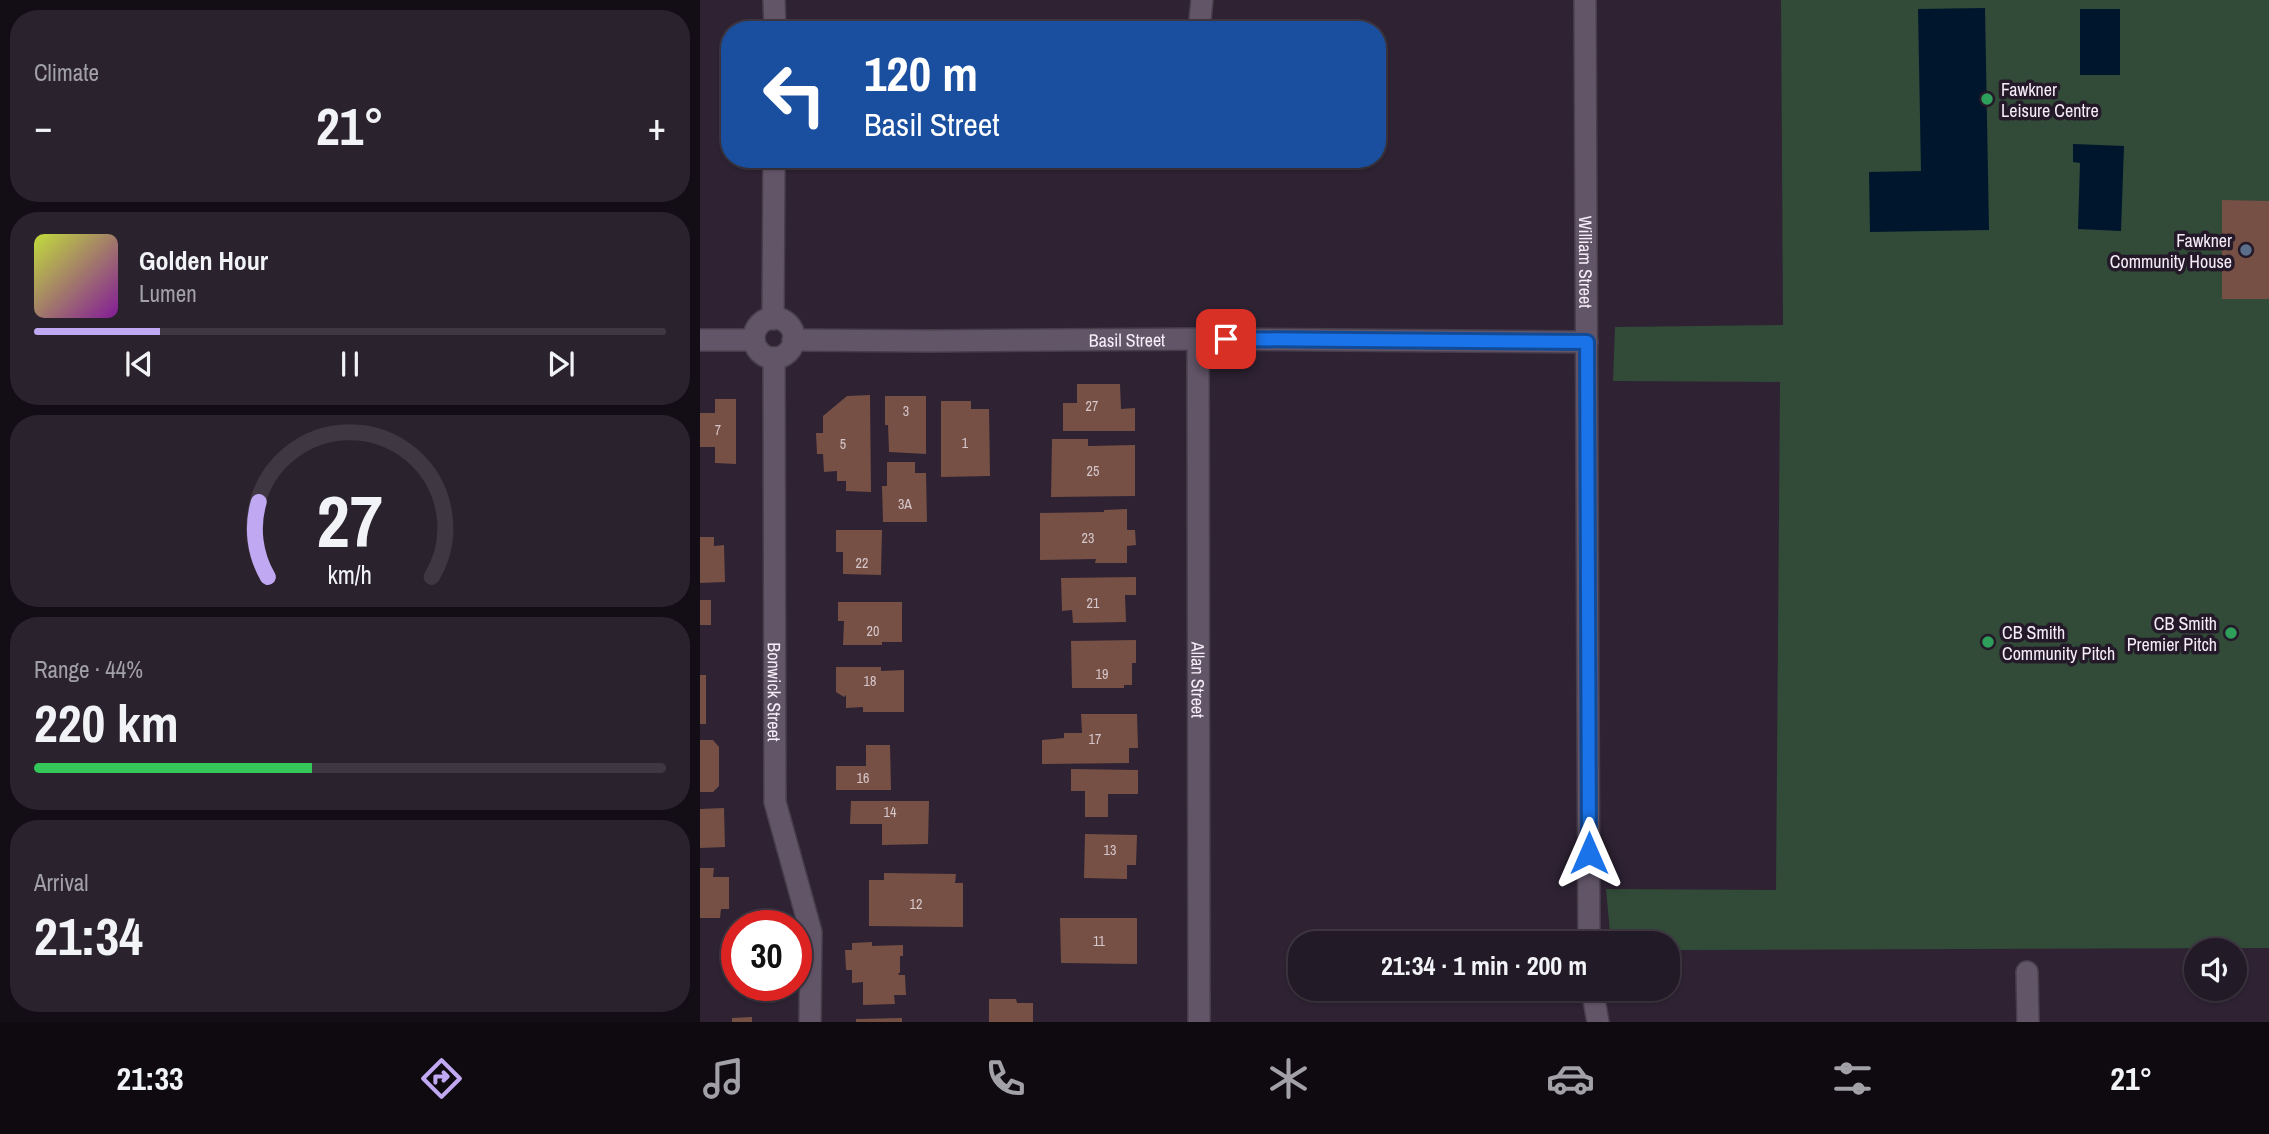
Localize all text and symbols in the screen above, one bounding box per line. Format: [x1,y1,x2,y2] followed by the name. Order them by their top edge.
[864,40,978,106] text: 120 m
[749,49,840,140] icon: left
[34,57,99,88] text: Climate
[2001,77,2099,123] place label: Fawkner Leisure Centre
[316,91,384,161] text: 21°
[1979,91,1995,107] marker: Fawkner Leisure Centre
[34,101,52,152] text: −
[648,101,666,152] text: +
[864,103,1000,146] text: Basil Street
[1573,216,1599,308] street label: William Street
[2110,228,2232,274] place label: Fawkner Community House
[2238,242,2254,258] marker: Fawkner Community House
[139,243,268,278] text: Golden Hour
[139,278,197,309] text: Lumen
[1196,309,1256,369] pin
[1207,320,1245,358] icon: arrive
[1089,327,1165,352] street label: Basil Street
[120,345,158,383] icon: previous
[331,345,369,383] icon: pause
[542,345,580,383] icon: next
[1086,397,1098,415] house number: 27
[903,402,909,420] house number: 3
[715,421,721,439] house number: 7
[962,434,969,452] house number: 1
[840,435,846,453] house number: 5
[1087,462,1099,480] house number: 25
[317,472,383,570] text: 27
[898,495,912,513] house number: 3A
[1082,529,1094,547] house number: 23
[856,554,868,572] house number: 22
[328,558,372,592] text: km/h
[1087,594,1100,612] house number: 21
[2127,611,2217,657] place label: CB Smith Premier Pitch
[2002,620,2115,666] place label: CB Smith Community Pitch
[867,622,879,640] house number: 20
[2223,625,2239,641] marker: CB Smith Premier Pitch
[1980,634,1996,650] marker: CB Smith Community Pitch
[1186,641,1211,718] street label: Allan Street
[762,642,787,742] street label: Bonwick Street
[34,654,143,685] text: Range · 44%
[1096,665,1108,683] house number: 19
[864,672,876,690] house number: 18
[34,688,179,758] text: 220 km
[1089,730,1101,748] house number: 17
[857,769,869,787] house number: 16
[884,803,897,821] house number: 14
[1552,816,1626,890] position arrow
[1104,841,1116,859] house number: 13
[34,867,89,898] text: Arrival
[910,895,922,913] house number: 12
[34,901,143,971] text: 21:34
[721,910,812,1001] speed limit sign: 30
[1093,932,1106,950] house number: 11
[2184,938,2247,1001] map controls
[2184,938,2247,1001] button: sound
[1381,948,1587,983] text: 21:34 · 1 min · 200 m
[417,1054,466,1103] icon: directions
[699,1054,748,1103] icon: music
[981,1054,1030,1103] icon: phone
[1264,1054,1313,1103] icon: climate
[1546,1054,1595,1103] icon: car
[1828,1054,1877,1103] icon: filters
[117,1057,184,1100] text: 21:33
[2110,1057,2152,1100] text: 21°

